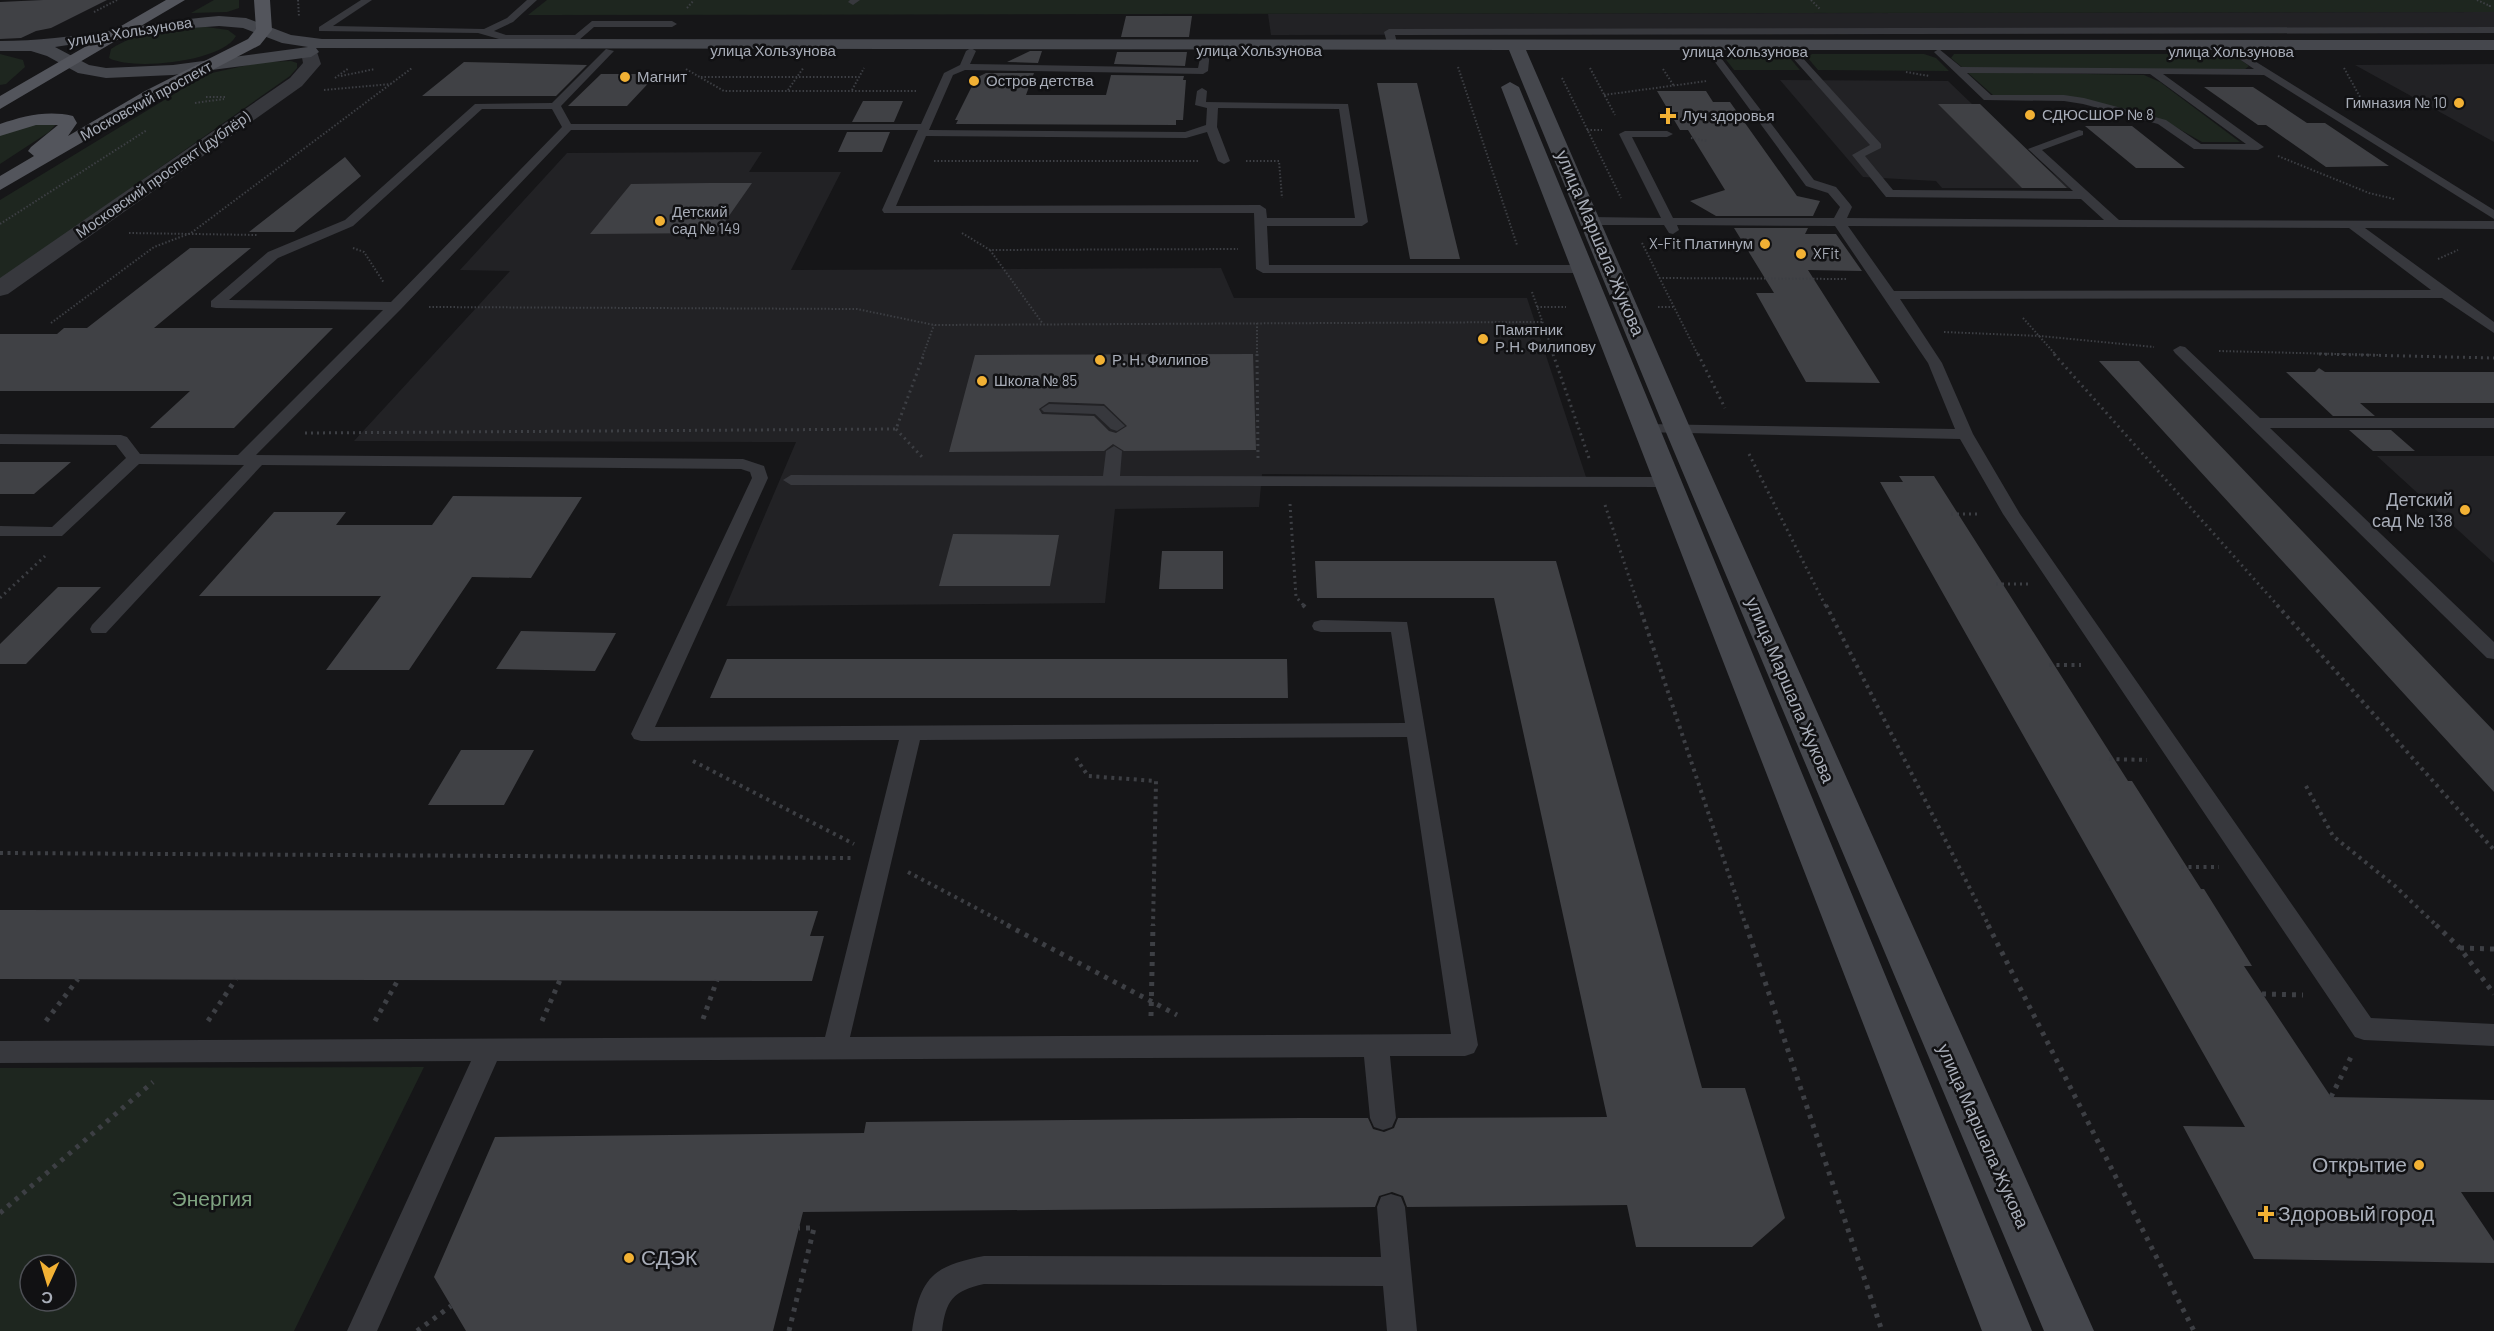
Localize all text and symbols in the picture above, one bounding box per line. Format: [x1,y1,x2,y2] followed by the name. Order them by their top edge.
[66,12,194,50] street label: улица Хользунова
[710,41,836,59] street label: улица Хользунова
[1196,41,1322,59] street label: улица Хользунова
[1682,42,1808,60] street label: улица Хользунова
[2168,42,2294,60] street label: улица Хользунова
[77,56,215,144] street label: Московский проспект
[637,67,687,85] place label: Магнит
[618,70,632,84] marker: Магнит
[986,71,1094,89] place label: Остров детства
[967,74,981,88] marker: Остров детства
[2345,93,2447,111] place label: Гимназия № 10
[2452,96,2466,110] marker: Гимназия № 10
[2042,105,2154,123] place label: СДЮСШОР № 8
[1682,106,1775,124] place label: Луч здоровья
[72,107,253,241] street label: Московский проспект (дублёр)
[1659,107,1677,125] marker: Луч здоровья
[2023,108,2037,122] marker: СДЮСШОР № 8
[1552,146,1650,340] street label: улица Маршала Жукова
[672,202,740,237] place label: Детский сад № 149
[653,214,667,228] marker: Детский сад № 149
[1649,234,1753,252] place label: X-Fit Платинум
[1758,237,1772,251] marker: X-Fit Платинум
[1813,244,1840,262] place label: XFit
[1794,247,1808,261] marker: XFit
[1495,320,1596,355] place label: Памятник Р.Н. Филипову
[1476,332,1490,346] marker: Памятник Р.Н. Филипову
[1112,350,1209,368] place label: Р. Н. Филипов
[1093,353,1107,367] marker: Р. Н. Филипов
[994,371,1077,389] place label: Школа № 85
[975,374,989,388] marker: Школа № 85
[2372,488,2453,531] place label: Детский сад № 138
[2458,503,2472,517] marker: Детский сад № 138
[1742,593,1840,787] street label: улица Маршала Жукова
[1933,1040,2035,1232] street label: улица Маршала Жукова
[2312,1151,2407,1176] place label: Открытие
[2412,1158,2426,1172] marker: Открытие
[172,1185,252,1210] park label: Энергия
[2278,1200,2434,1225] place label: Здоровый город
[2259,1207,2273,1221] marker: Здоровый город
[641,1244,698,1269] place label: СДЭК
[622,1251,636,1265] marker: СДЭК
[18,1253,78,1313] north arrow
[40,1289,53,1308] text: С

